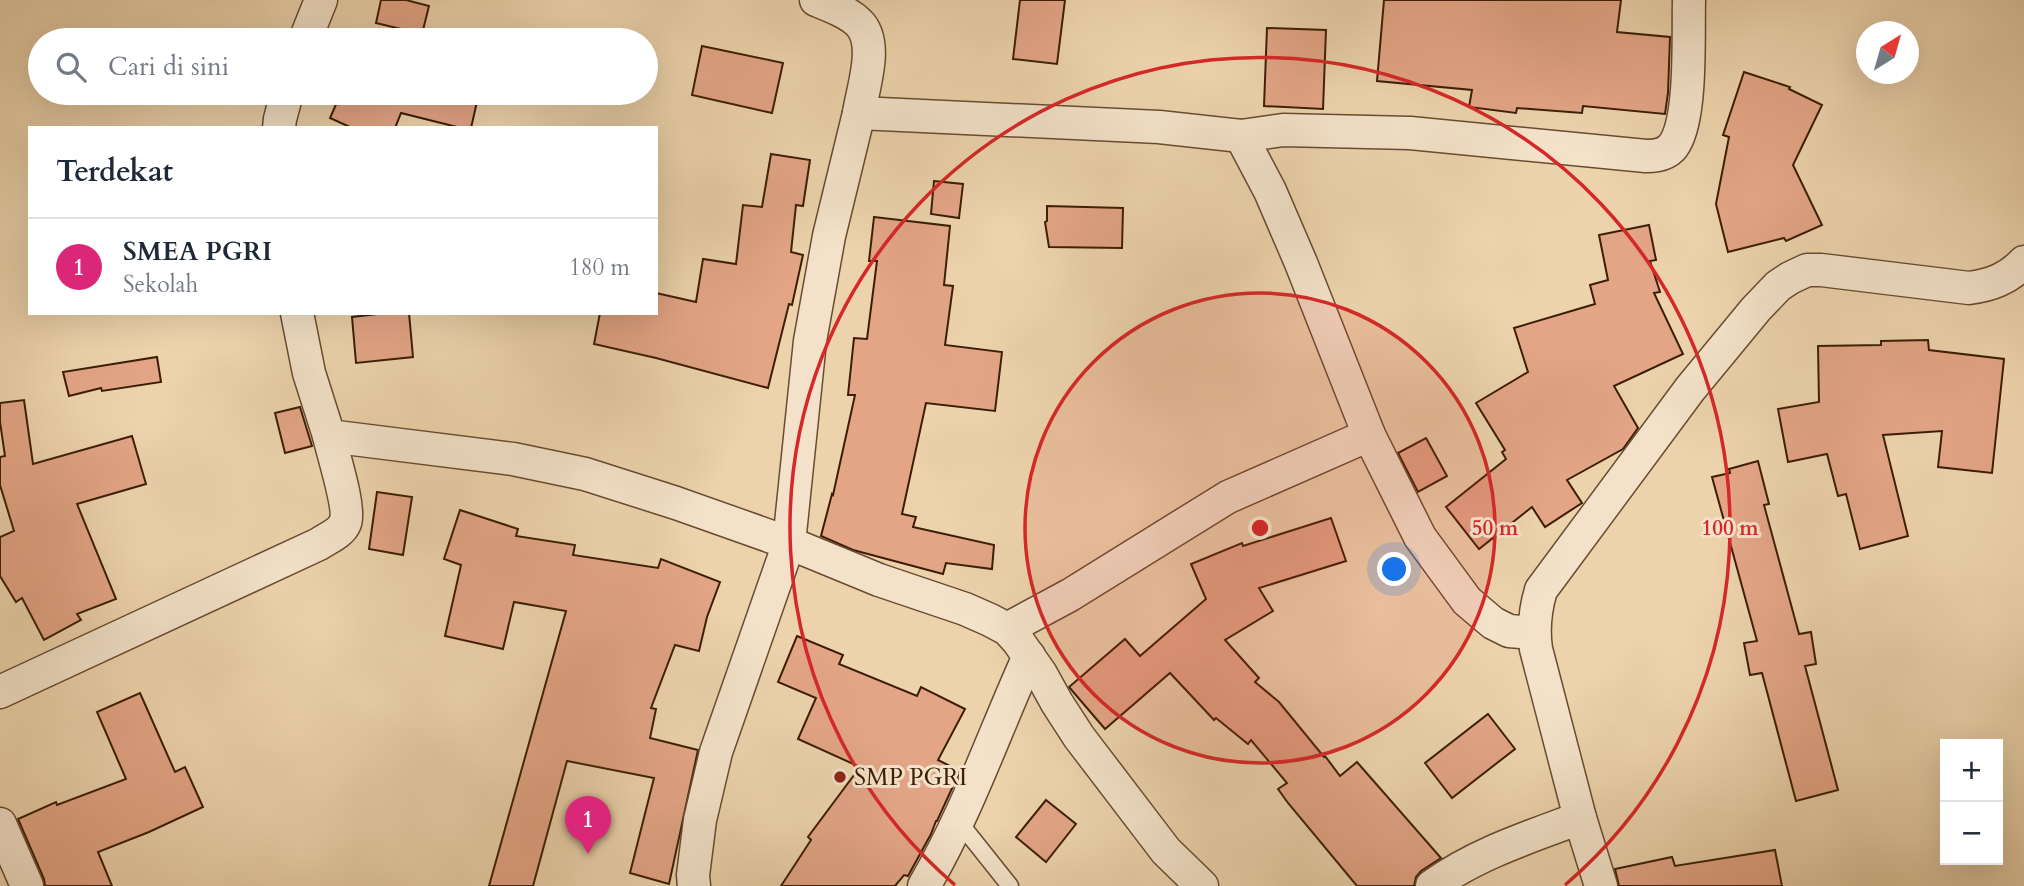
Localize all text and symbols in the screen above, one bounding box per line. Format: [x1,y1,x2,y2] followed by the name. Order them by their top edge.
[1856,21,1919,84] north arrow
[28,28,658,105] search box
[52,48,90,86] icon: search
[108,49,229,84] text: Cari di sini
[56,151,173,192] text: Terdekat
[123,234,272,269] text: SMEA PGRI
[73,252,85,283] text: 1
[569,252,630,283] text: 180 m
[123,269,198,300] text: Sekolah
[1472,514,1519,543] text: 50 m
[1701,514,1759,543] text: 100 m
[1248,516,1272,540] centre of rings
[1377,552,1411,586] your location
[1940,739,2003,865] map controls
[1940,739,2003,802] button: +
[854,761,967,794] place label: SMP PGRI
[832,769,848,785] marker: SMP PGRI
[565,796,611,854] pin: 1
[1940,802,2003,865] button: −

